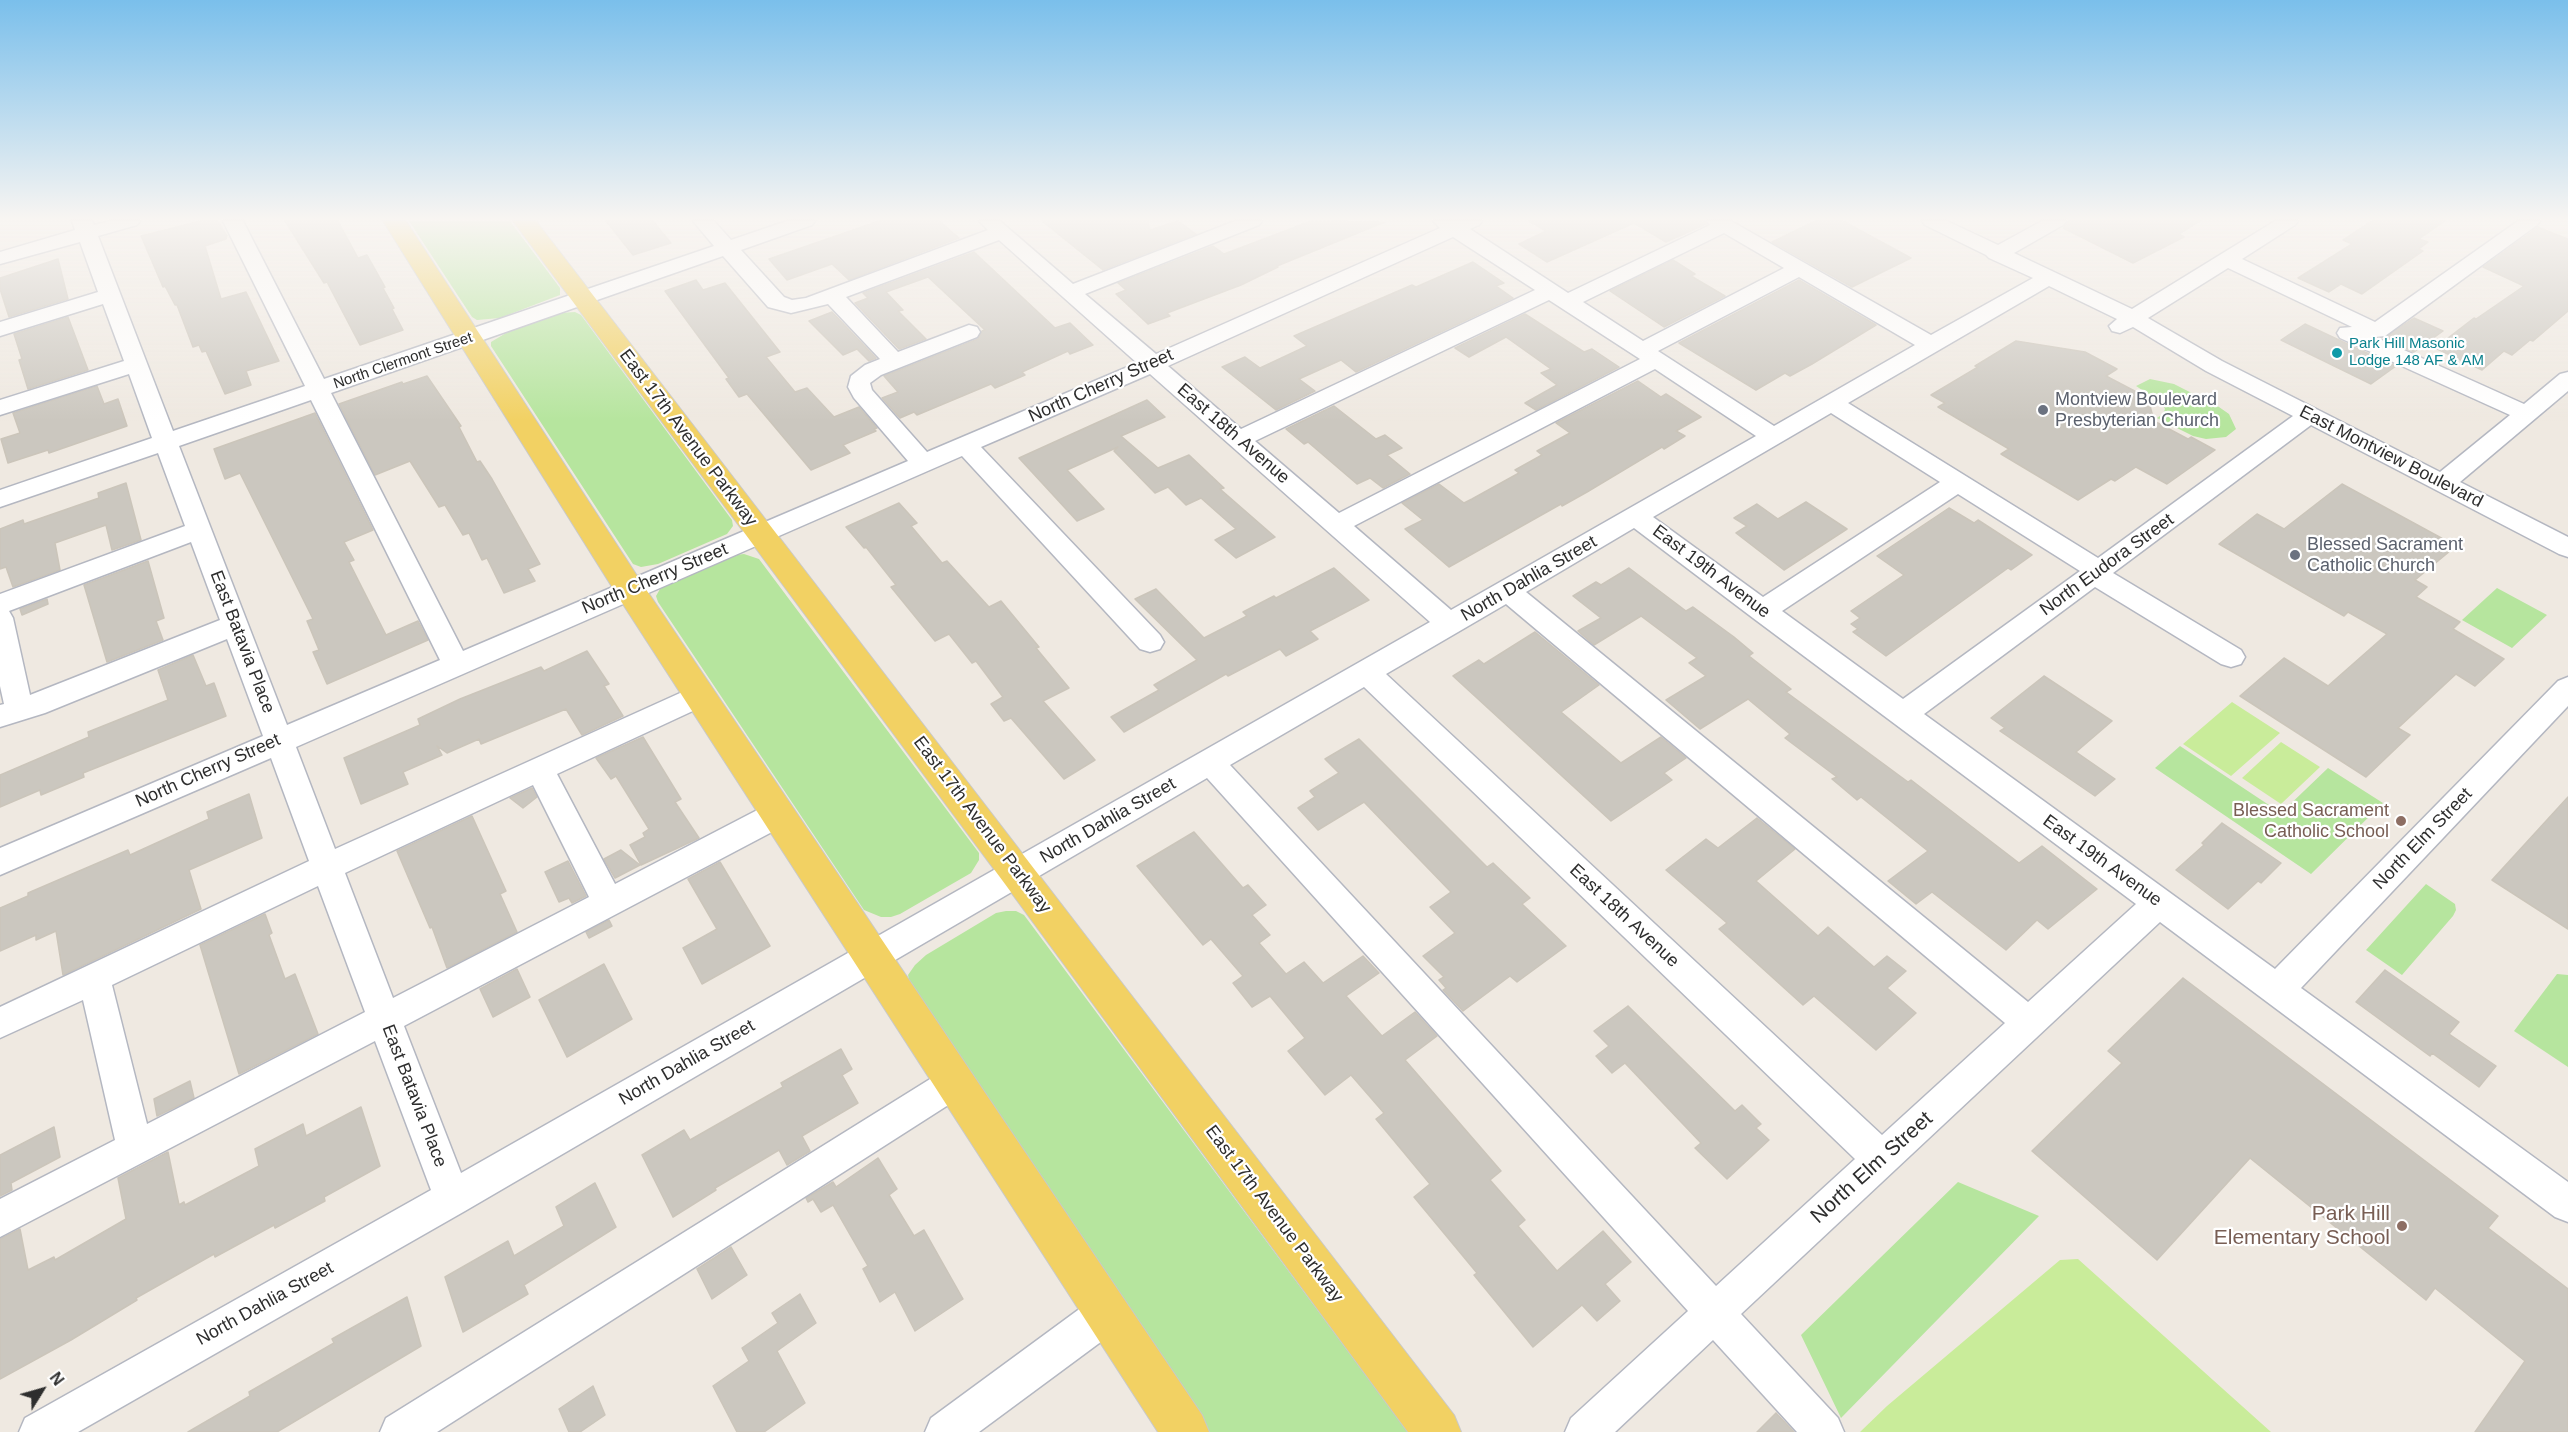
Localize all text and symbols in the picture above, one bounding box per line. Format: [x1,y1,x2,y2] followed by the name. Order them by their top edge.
[331,329,475,393] street label: North Clermont Street
[2349,335,2484,370] place label: Park Hill Masonic Lodge 148 AF & AM
[1025,344,1177,428] street label: North Cherry Street
[614,345,762,531] street label: East 17th Avenue Parkway
[2330,346,2344,360] marker: Park Hill Masonic Lodge 148 AF & AM
[1172,379,1294,489] street label: East 18th Avenue
[2055,389,2219,432] place label: Montview Boulevard Presbyterian Church
[2296,401,2486,513] street label: East Montview Boulevard
[2036,403,2050,417] marker: Montview Boulevard Presbyterian Church
[2036,509,2178,621] street label: North Eudora Street
[1648,521,1774,623] street label: East 19th Avenue
[1457,531,1601,627] street label: North Dahlia Street
[2307,534,2463,576] place label: Blessed Sacrament Catholic Church
[579,539,731,619] street label: North Cherry Street
[2288,548,2302,562] marker: Blessed Sacrament Catholic Church
[205,568,279,716] street label: East Batavia Place
[132,729,284,813] street label: North Cherry Street
[908,732,1056,918] street label: East 17th Avenue Parkway
[1036,773,1180,869] street label: North Dahlia Street
[2369,784,2477,894] street label: North Elm Street
[2233,800,2389,842] place label: Blessed Sacrament Catholic School
[2038,811,2166,911] street label: East 19th Avenue
[2394,814,2408,828] marker: Blessed Sacrament Catholic School
[1565,860,1683,972] street label: East 18th Avenue
[615,1015,759,1111] street label: North Dahlia Street
[377,1022,451,1170] street label: East Batavia Place
[1806,1107,1938,1229] street label: North Elm Street
[1200,1121,1348,1307] street label: East 17th Avenue Parkway
[2214,1201,2390,1251] place label: Park Hill Elementary School
[2395,1219,2409,1233] marker: Park Hill Elementary School
[193,1257,337,1351] street label: North Dahlia Street
[12,1360,72,1420] north arrow
[47,1369,67,1389] text: N

